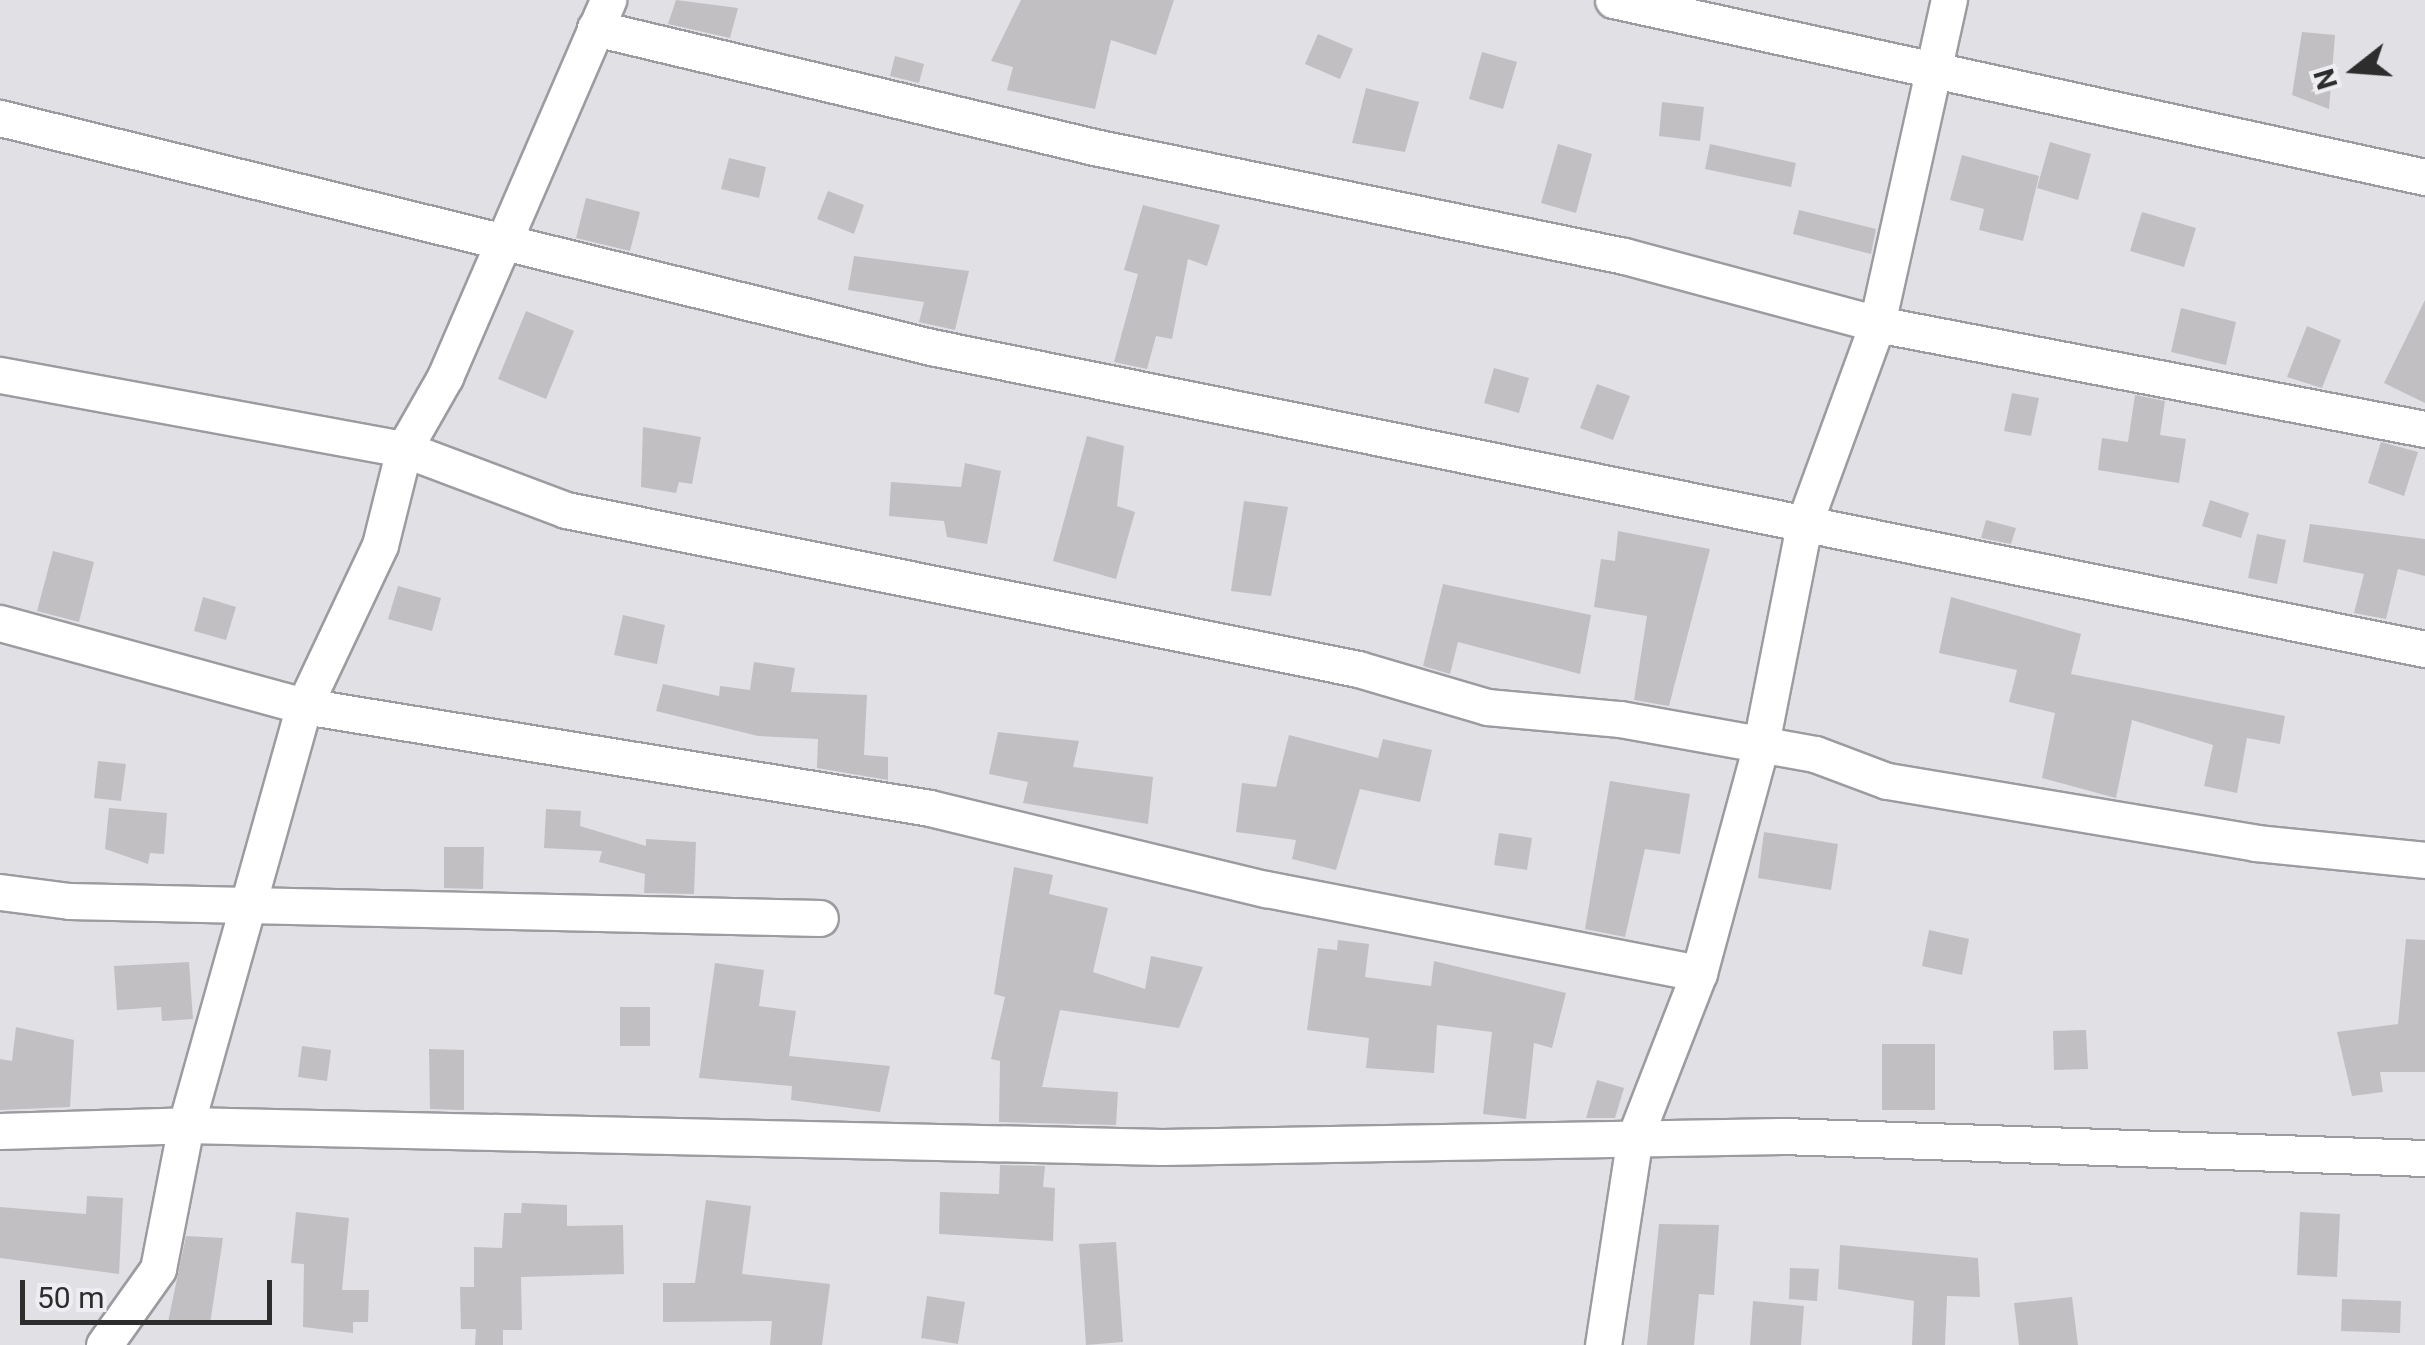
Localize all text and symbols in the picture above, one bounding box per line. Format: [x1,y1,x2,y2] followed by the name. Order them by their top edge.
[2305,20,2405,120] north arrow
[2307,65,2345,93] text: N
[25,1260,278,1322] scale bar
[37,1280,104,1315] text: 50 m

